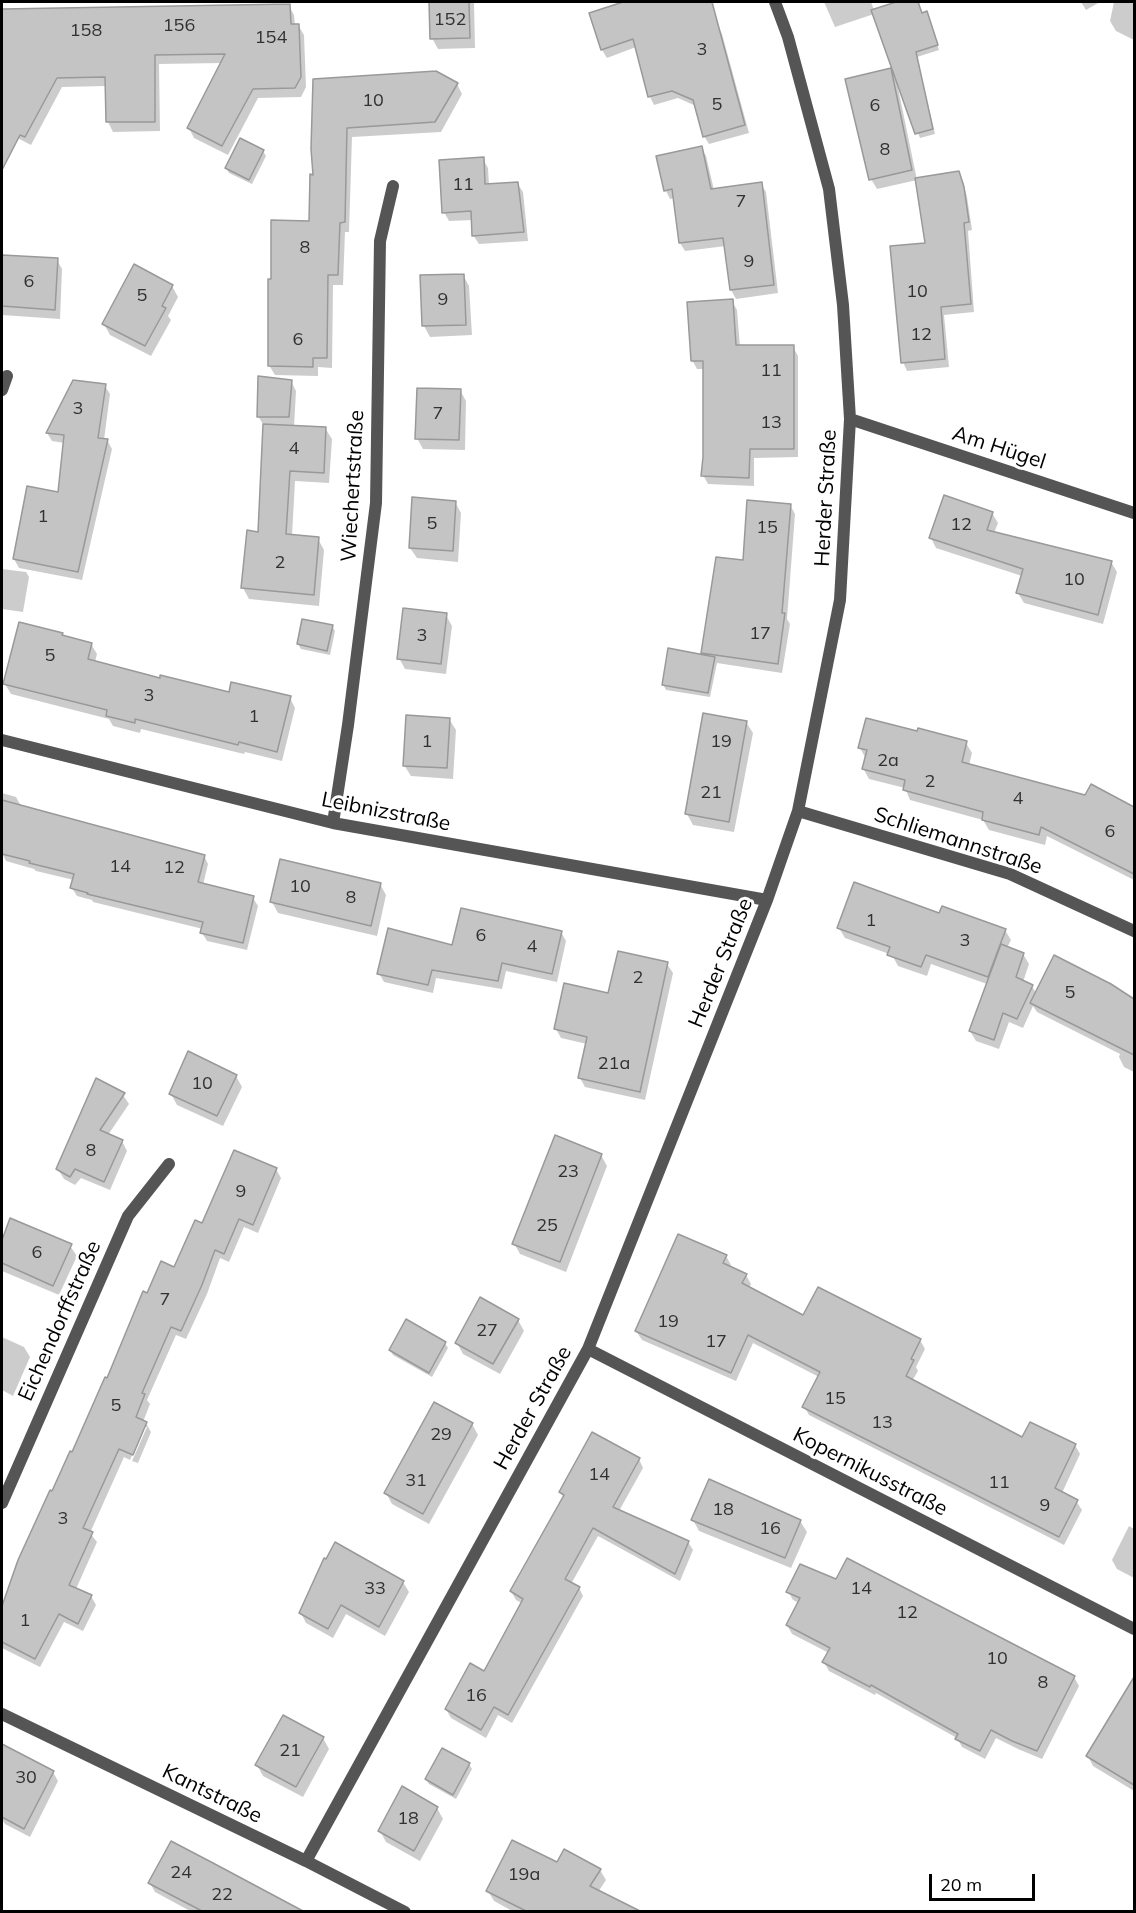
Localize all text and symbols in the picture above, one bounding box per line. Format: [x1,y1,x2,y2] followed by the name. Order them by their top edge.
[434,9,466,31] house number: 152
[163,15,195,37] house number: 156
[70,20,102,42] house number: 158
[255,27,287,49] house number: 154
[697,39,707,61] house number: 3
[362,90,384,112] house number: 10
[712,94,722,116] house number: 5
[870,95,880,117] house number: 6
[880,139,890,161] house number: 8
[452,174,474,196] house number: 11
[736,191,746,213] house number: 7
[300,237,310,259] house number: 8
[744,251,754,273] house number: 9
[24,271,34,293] house number: 6
[906,281,928,303] house number: 10
[137,285,147,307] house number: 5
[438,289,448,311] house number: 9
[910,324,932,346] house number: 12
[293,329,303,351] house number: 6
[760,360,782,382] house number: 11
[73,398,83,420] house number: 3
[433,403,443,425] house number: 7
[336,409,370,563] street label: Wiechertstraße
[760,412,782,434] house number: 13
[949,421,1049,475] street label: Am Hügel
[810,429,842,567] street label: Herder Straße
[289,438,299,460] house number: 4
[38,506,48,528] house number: 1
[427,513,437,535] house number: 5
[950,514,972,536] house number: 12
[756,517,778,539] house number: 15
[275,552,285,574] house number: 2
[1063,569,1085,591] house number: 10
[749,623,771,645] house number: 17
[417,625,427,647] house number: 3
[45,645,55,667] house number: 5
[144,685,154,707] house number: 3
[249,706,259,728] house number: 1
[422,731,432,753] house number: 1
[710,731,732,753] house number: 19
[877,750,899,772] house number: 2a
[925,771,935,793] house number: 2
[700,782,722,804] house number: 21
[319,787,453,837] street label: Leibnizstraße
[1013,788,1023,810] house number: 4
[871,802,1045,880] street label: Schliemannstraße
[1105,821,1115,843] house number: 6
[109,856,131,878] house number: 14
[163,857,185,879] house number: 12
[289,876,311,898] house number: 10
[346,887,356,909] house number: 8
[684,895,758,1031] street label: Herder Straße
[866,910,876,932] house number: 1
[476,925,486,947] house number: 6
[960,930,970,952] house number: 3
[527,936,537,958] house number: 4
[633,967,643,989] house number: 2
[1065,982,1075,1004] house number: 5
[598,1053,630,1075] house number: 21a
[191,1073,213,1095] house number: 10
[86,1140,96,1162] house number: 8
[557,1161,579,1183] house number: 23
[236,1181,246,1203] house number: 9
[536,1215,558,1237] house number: 25
[13,1237,107,1405] street label: Eichendorffstraße
[32,1242,42,1264] house number: 6
[160,1289,170,1311] house number: 7
[657,1311,679,1333] house number: 19
[476,1320,498,1342] house number: 27
[705,1331,727,1353] house number: 17
[489,1342,577,1474] street label: Herder Straße
[824,1388,846,1410] house number: 15
[111,1395,121,1417] house number: 5
[871,1412,893,1434] house number: 13
[789,1422,951,1522] street label: Kopernikusstraße
[430,1424,452,1446] house number: 29
[588,1464,610,1486] house number: 14
[405,1470,427,1492] house number: 31
[988,1472,1010,1494] house number: 11
[1040,1495,1050,1517] house number: 9
[712,1499,734,1521] house number: 18
[58,1508,68,1530] house number: 3
[759,1518,781,1540] house number: 16
[364,1578,386,1600] house number: 33
[850,1578,872,1600] house number: 14
[896,1602,918,1624] house number: 12
[20,1610,30,1632] house number: 1
[986,1648,1008,1670] house number: 10
[1038,1672,1048,1694] house number: 8
[465,1685,487,1707] house number: 16
[279,1740,301,1762] house number: 21
[158,1759,266,1829] street label: Kantstraße
[15,1767,37,1789] house number: 30
[397,1808,419,1830] house number: 18
[170,1862,192,1884] house number: 24
[932,1862,1038,1900] scale bar
[508,1864,540,1886] house number: 19a
[940,1873,982,1896] text: 20 m
[211,1884,233,1906] house number: 22

